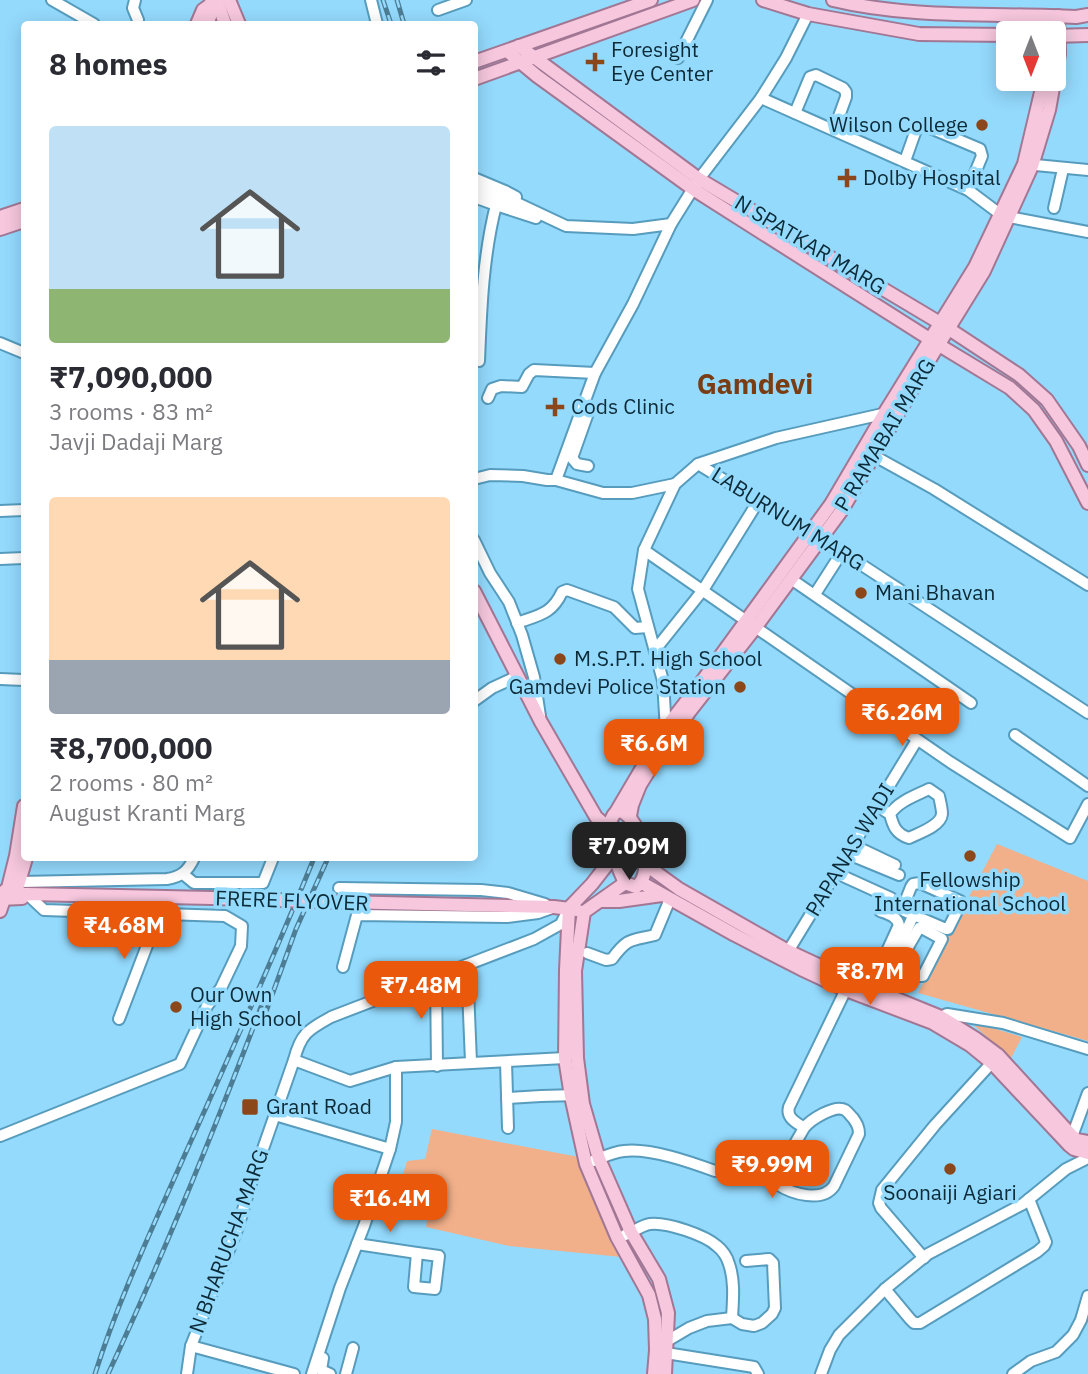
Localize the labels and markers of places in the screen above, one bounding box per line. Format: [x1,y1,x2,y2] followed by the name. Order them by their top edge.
[611,35,713,87] place label: Foresight Eye Center
[585,52,605,72] marker: Foresight Eye Center
[829,110,968,138] place label: Wilson College
[974,117,990,133] marker: Wilson College
[863,163,1001,191] place label: Dolby Hospital
[837,168,857,188] marker: Dolby Hospital
[571,392,675,420] place label: Cods Clinic
[545,397,565,417] marker: Cods Clinic
[875,578,995,606] place label: Mani Bhavan
[853,585,869,601] marker: Mani Bhavan
[574,644,763,672] place label: M.S.P.T. High School
[552,651,568,667] marker: M.S.P.T. High School
[509,672,726,700] place label: Gamdevi Police Station
[732,679,748,695] marker: Gamdevi Police Station
[845,688,959,748] pin: ₹6.26M
[605,720,703,779] pin: ₹6.6M
[572,822,686,882] pin: ₹7.09M
[962,848,978,864] marker: Fellowship International School
[874,865,1066,917] place label: Fellowship International School
[67,902,181,961] pin: ₹4.68M
[821,948,919,1007] pin: ₹8.7M
[364,962,478,1021] pin: ₹7.48M
[190,980,302,1032] place label: Our Own High School
[168,999,184,1015] marker: Our Own High School
[266,1092,372,1120] place label: Grant Road
[240,1097,260,1117] marker: Grant Road
[715,1140,829,1200] pin: ₹9.99M
[942,1161,958,1177] marker: Soonaiji Agiari
[333,1174,447,1234] pin: ₹16.4M
[883,1178,1017,1206] place label: Soonaiji Agiari

